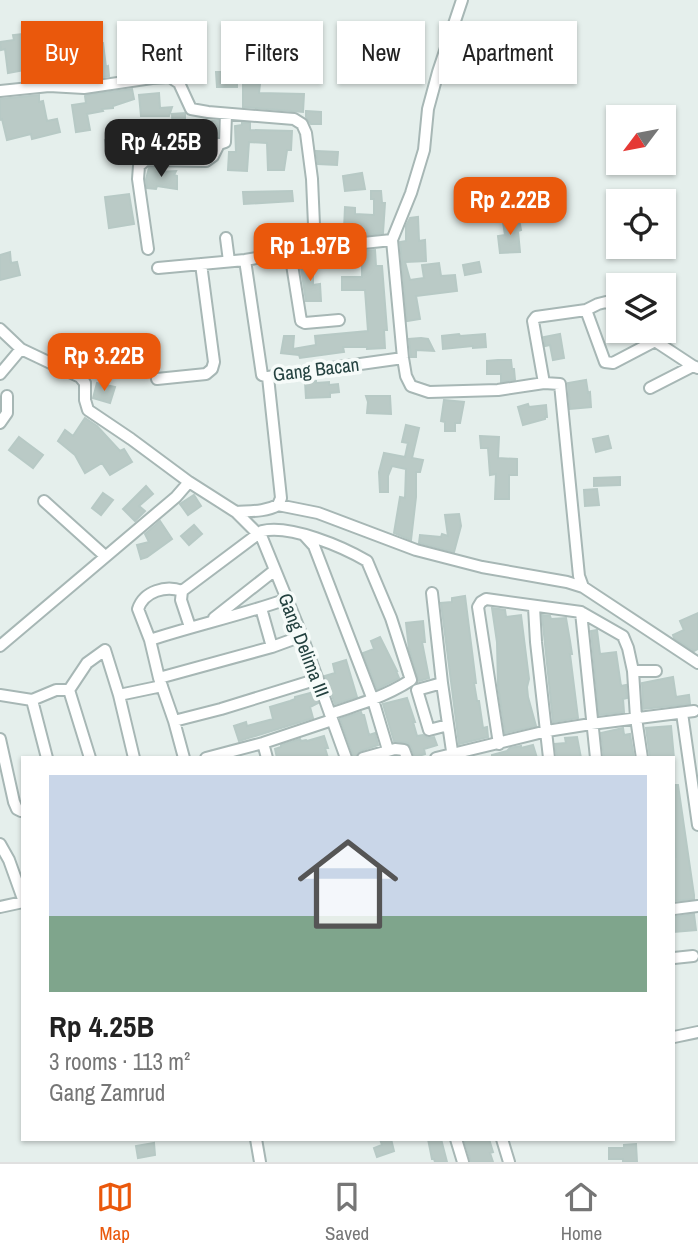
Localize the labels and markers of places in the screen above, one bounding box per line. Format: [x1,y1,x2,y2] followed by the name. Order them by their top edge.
[89,120,233,179] pin: Rp 4.25B
[438,177,582,237] pin: Rp 2.22B
[238,224,382,283] pin: Rp 1.97B
[32,334,176,393] pin: Rp 3.22B

